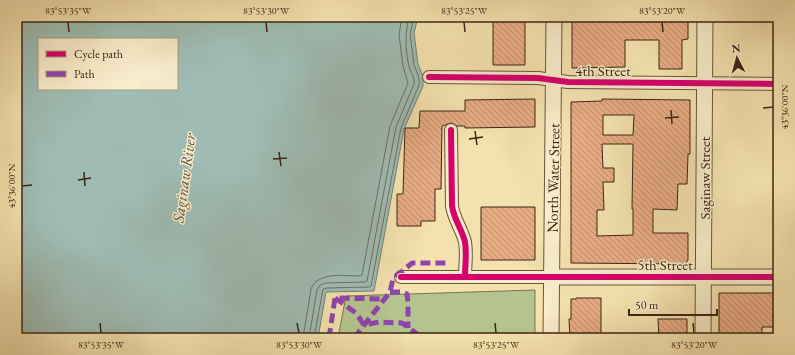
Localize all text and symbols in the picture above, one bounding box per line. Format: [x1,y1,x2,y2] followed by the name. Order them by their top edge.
[45,4,92,17] text: 83°53'35"W
[243,4,290,17] text: 83°53'30"W
[441,4,488,17] text: 83°53'25"W
[639,4,686,17] text: 83°53'20"W
[38,38,178,90] legend
[717,38,757,78] north arrow
[731,41,741,55] text: N
[74,46,123,62] text: Cycle path
[575,61,631,80] street label: 4th Street
[74,66,95,82] text: Path
[778,84,791,129] text: 43°36'00"N
[543,123,563,233] street label: North Water Street
[167,131,201,225] water label: Saginaw River
[695,136,714,220] street label: Saginaw Street
[5,163,18,208] text: 43°36'00"N
[637,255,693,274] street label: 5th Street
[629,291,717,317] scale bar
[635,297,659,313] text: 50 m
[78,338,125,351] text: 83°53'35"W
[276,338,323,351] text: 83°53'30"W
[473,338,520,351] text: 83°53'25"W
[671,338,718,351] text: 83°53'20"W

